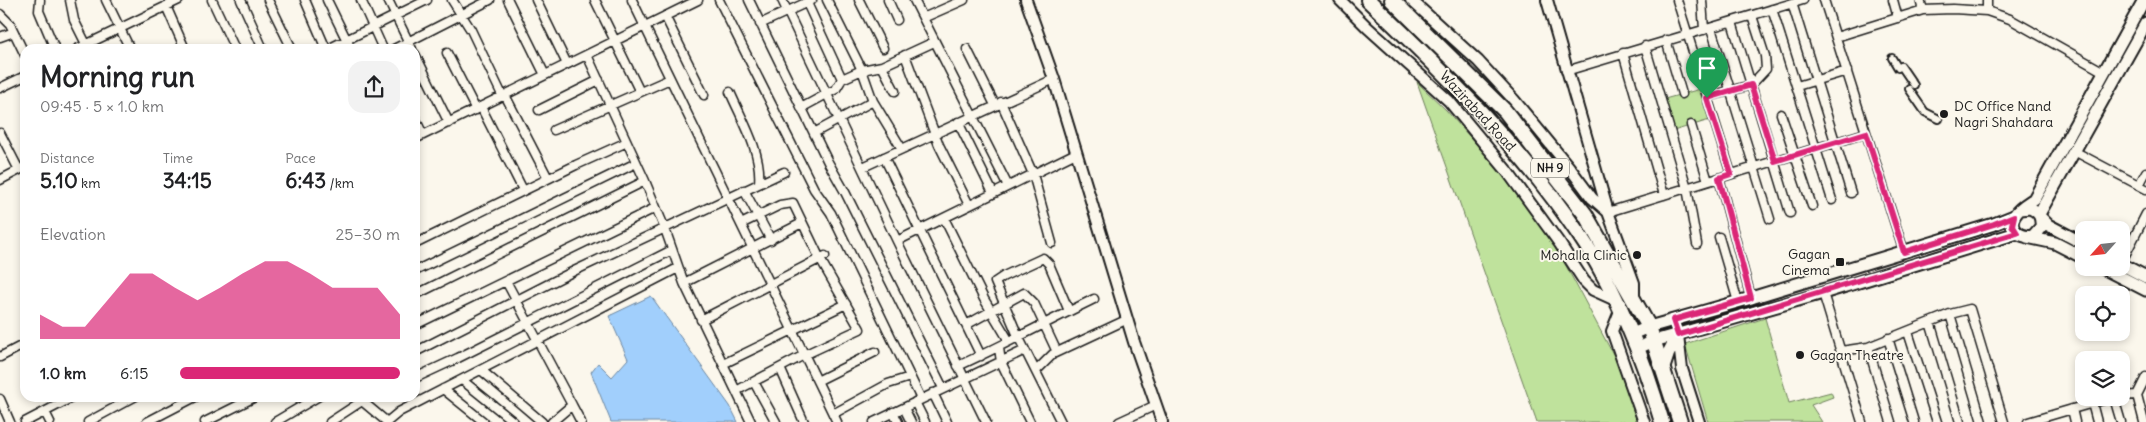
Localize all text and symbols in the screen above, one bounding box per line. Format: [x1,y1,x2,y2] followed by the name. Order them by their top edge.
[1686,47,1728,98] pin
[1693,54,1721,82] icon: arrive
[40,59,195,95] text: Morning run
[348,61,400,113] button: share
[1436,67,1520,155] street label: Wazirabad Road
[40,96,164,116] text: 09:45 · 5 × 1.0 km
[1954,97,2053,131] place label: DC Office Nand Nagri Shahdara
[1938,108,1950,120] marker: DC Office Nand Nagri Shahdara
[40,149,95,167] text: Distance
[163,149,193,167] text: Time
[285,149,316,167] text: Pace
[1531,158,1569,178] road number: NH 9
[40,167,78,194] text: 5.10
[163,167,212,194] text: 34:15
[285,167,326,194] text: 6:43
[78,174,101,192] text: km
[326,174,354,192] text: /km
[2075,221,2130,276] north arrow
[2075,221,2130,406] map controls
[40,224,106,244] text: Elevation
[335,224,400,244] text: 25–30 m
[1782,245,1830,279] place label: Gagan Cinema
[1540,246,1627,264] place label: Mohalla Clinic
[1631,249,1643,261] marker: Mohalla Clinic
[1834,256,1846,268] marker: Gagan Cinema
[2075,286,2130,341] button: locate
[1810,346,1904,364] place label: Gagan Theatre
[1794,349,1806,361] marker: Gagan Theatre
[2075,351,2130,406] button: layers
[40,363,86,383] text: 1.0 km
[120,363,148,383] text: 6:15

